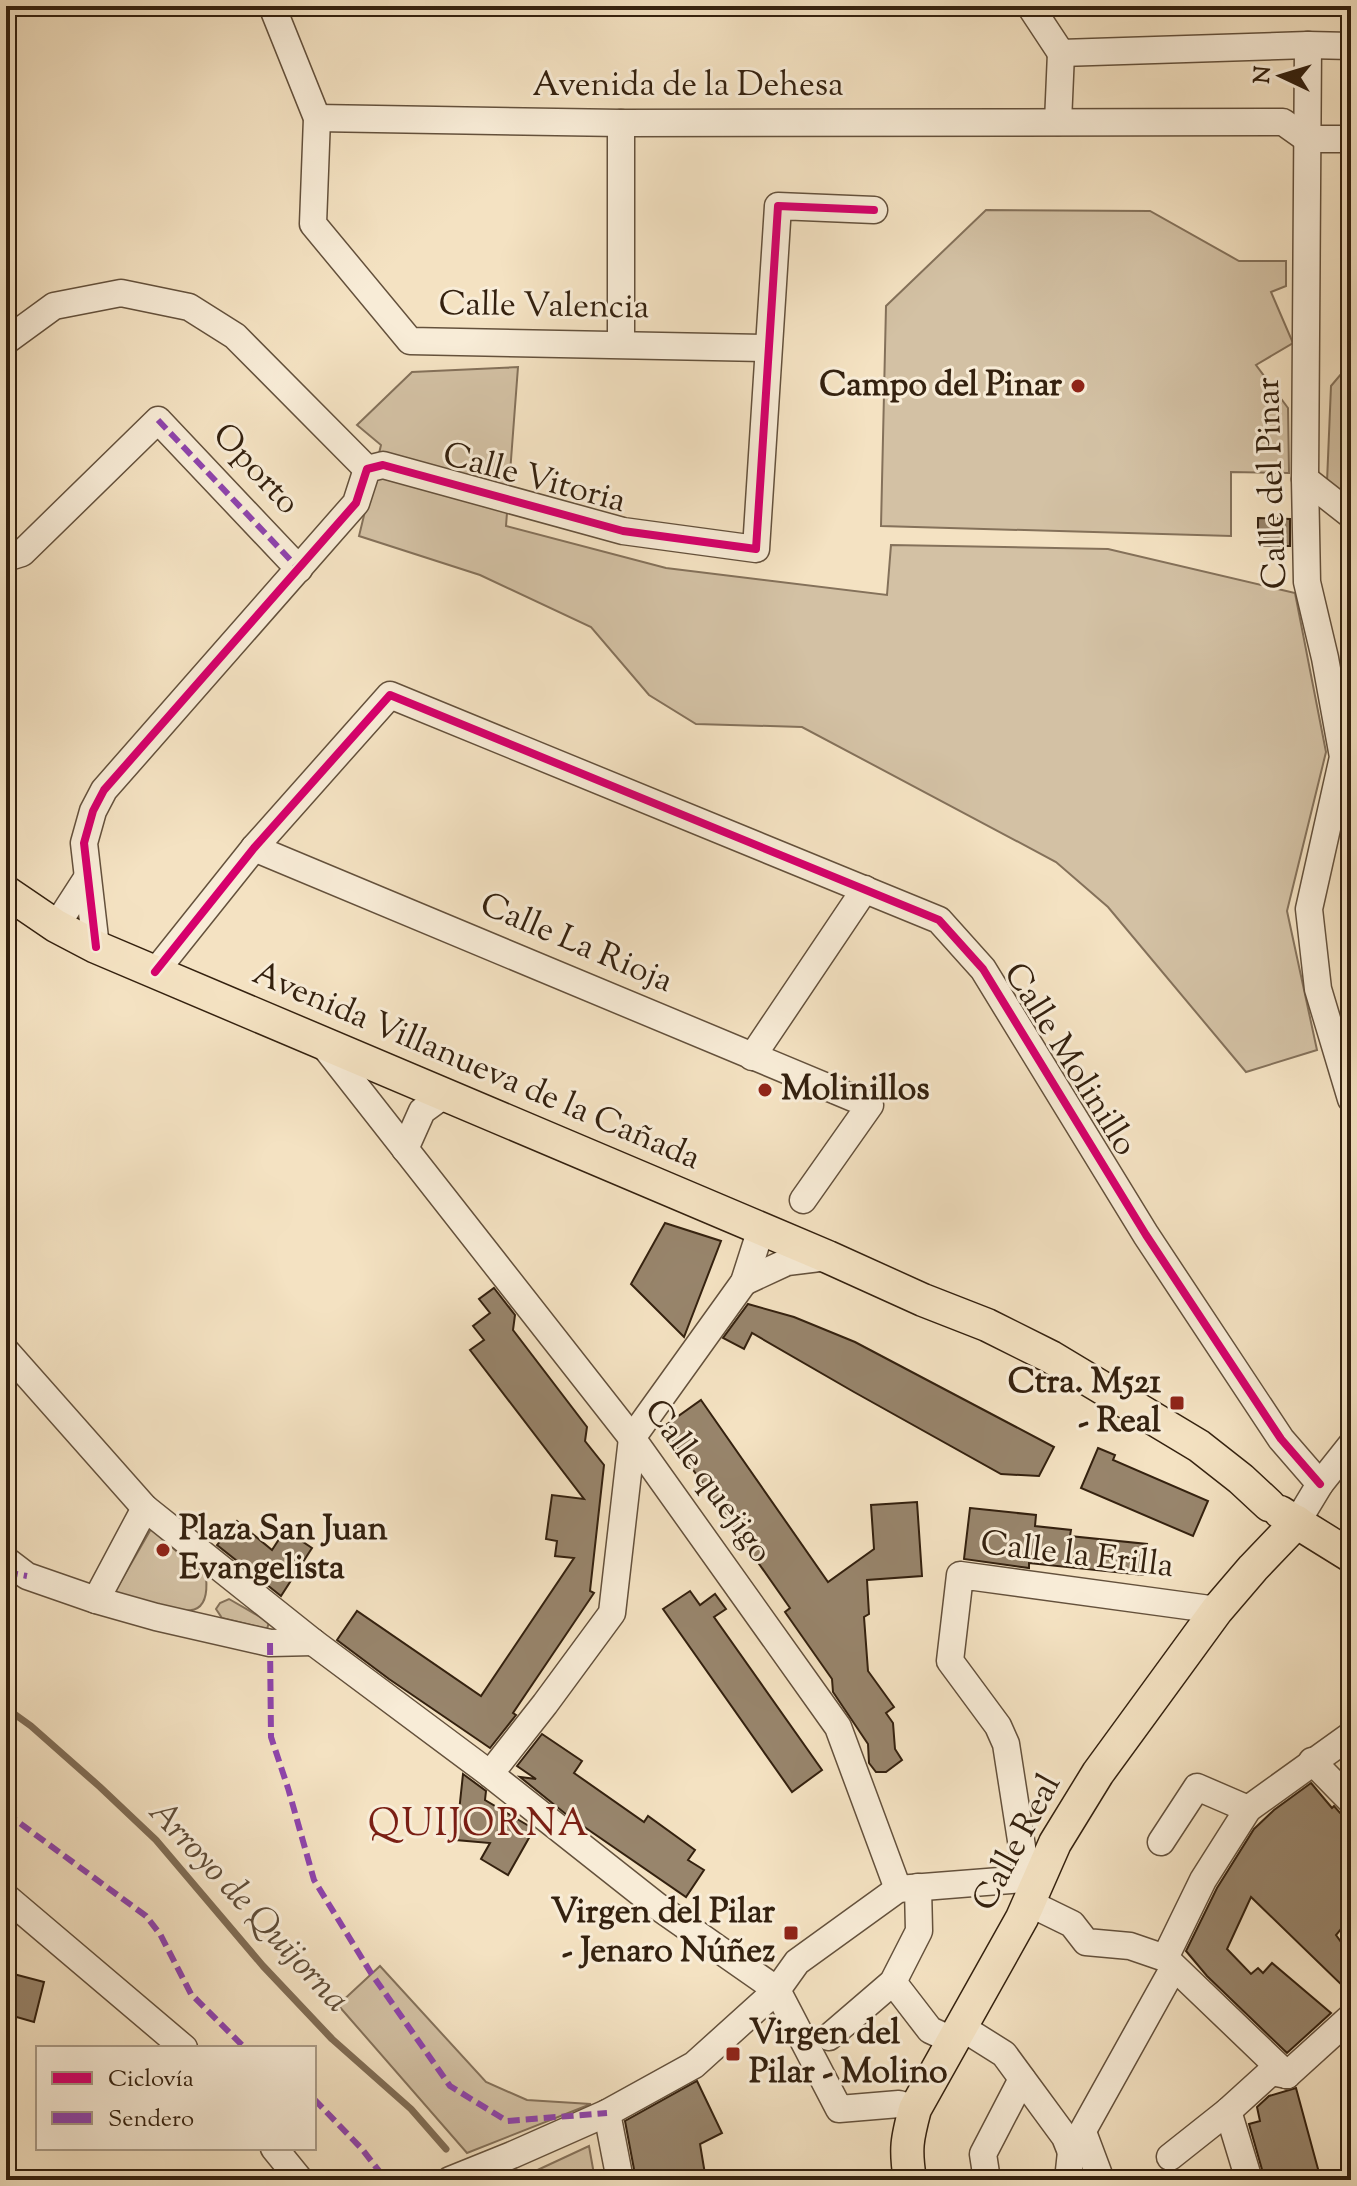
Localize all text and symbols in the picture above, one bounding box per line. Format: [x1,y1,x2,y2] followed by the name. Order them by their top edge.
[1241,36,1321,116] north arrow
[532,62,844,111] street label: Avenida de la Dehesa
[1247,65,1281,85] text: N
[438,281,650,333] street label: Calle Valencia
[819,362,1062,411] place label: Campo del Pinar
[1245,376,1301,590] street label: Calle del Pinar
[1069,377,1087,395] marker: Campo del Pinar
[200,413,310,527] street label: Oporto
[437,431,631,527] street label: Calle Vitoria
[472,881,680,1007] street label: Calle La Rioja
[244,950,708,1184] street label: Avenida Villanueva de la Cañada
[990,954,1148,1166] street label: Calle Molinillo
[781,1066,930,1115] place label: Molinillos
[756,1081,774,1099] marker: Molinillos
[1008,1359,1162,1447] place label: Ctra. M521 - Real
[631,1390,783,1574] street label: Calle quejigo
[1168,1394,1186,1412] marker: Ctra. M521 - Real
[179,1506,388,1594] place label: Plaza San Juan Evangelista
[978,1520,1176,1592] street label: Calle la Erilla
[154,1541,172,1559] marker: Plaza San Juan Evangelista
[961,1766,1075,1920] street label: Calle Real
[135,1789,361,2025] water label: Arroyo de Quijorna
[368,1799,590,1853] district label: QUIJORNA
[551,1889,775,1977] place label: Virgen del Pilar - Jenaro Núñez
[782,1924,800,1942] marker: Virgen del Pilar - Jenaro Núñez
[749,2010,948,2098] place label: Virgen del Pilar - Molino
[724,2045,742,2063] marker: Virgen del Pilar - Molino
[36,2046,316,2150] legend
[108,2063,194,2097] text: Ciclovía
[108,2103,194,2137] text: Sendero

